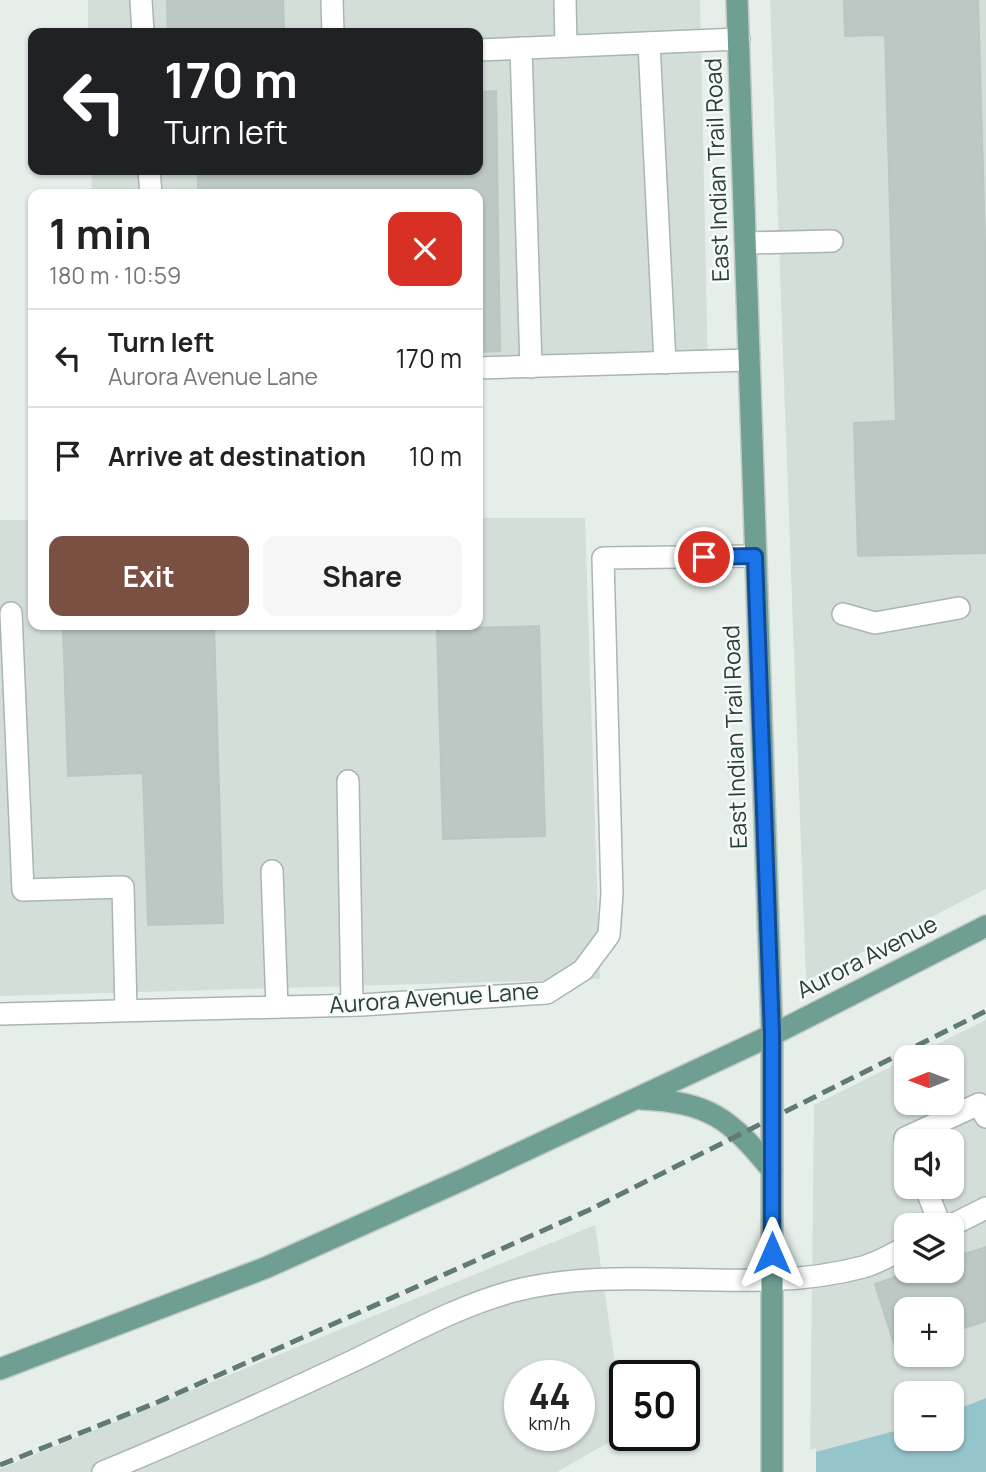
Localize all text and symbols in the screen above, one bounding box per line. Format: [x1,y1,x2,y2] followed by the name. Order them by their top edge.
[164,46,298,113] text: 170 m
[49,56,140,147] icon: left
[696,58,736,282] street label: East Indian Trail Road
[164,110,288,154] text: Turn left
[49,204,152,262] text: 1 min
[388,212,462,286] button: close
[49,259,181,291] text: 180 m · 10:59
[108,324,215,360] text: Turn left
[49,339,87,377] icon: left
[396,340,462,376] text: 170 m
[108,360,318,392] text: Aurora Avenue Lane
[49,437,87,475] icon: arrive
[108,438,366,474] text: Arrive at destination
[409,438,462,474] text: 10 m
[674,527,734,587] pin
[49,536,249,616] button: Exit
[263,536,462,616] button: Share
[685,538,723,576] icon: arrive
[714,625,754,849] street label: East Indian Trail Road
[791,907,942,1005] street label: Aurora Avenue
[328,974,540,1020] street label: Aurora Avenue Lane
[894,1045,964,1115] north arrow
[894,1045,964,1451] map controls
[894,1129,964,1199] button: sound
[894,1213,964,1283] button: layers
[735,1216,809,1290] position arrow
[894,1297,964,1367] button: +
[609,1360,700,1451] speed limit sign: 50
[528,1372,571,1420] text: 44
[894,1381,964,1451] button: −
[529,1411,570,1435] text: km/h

